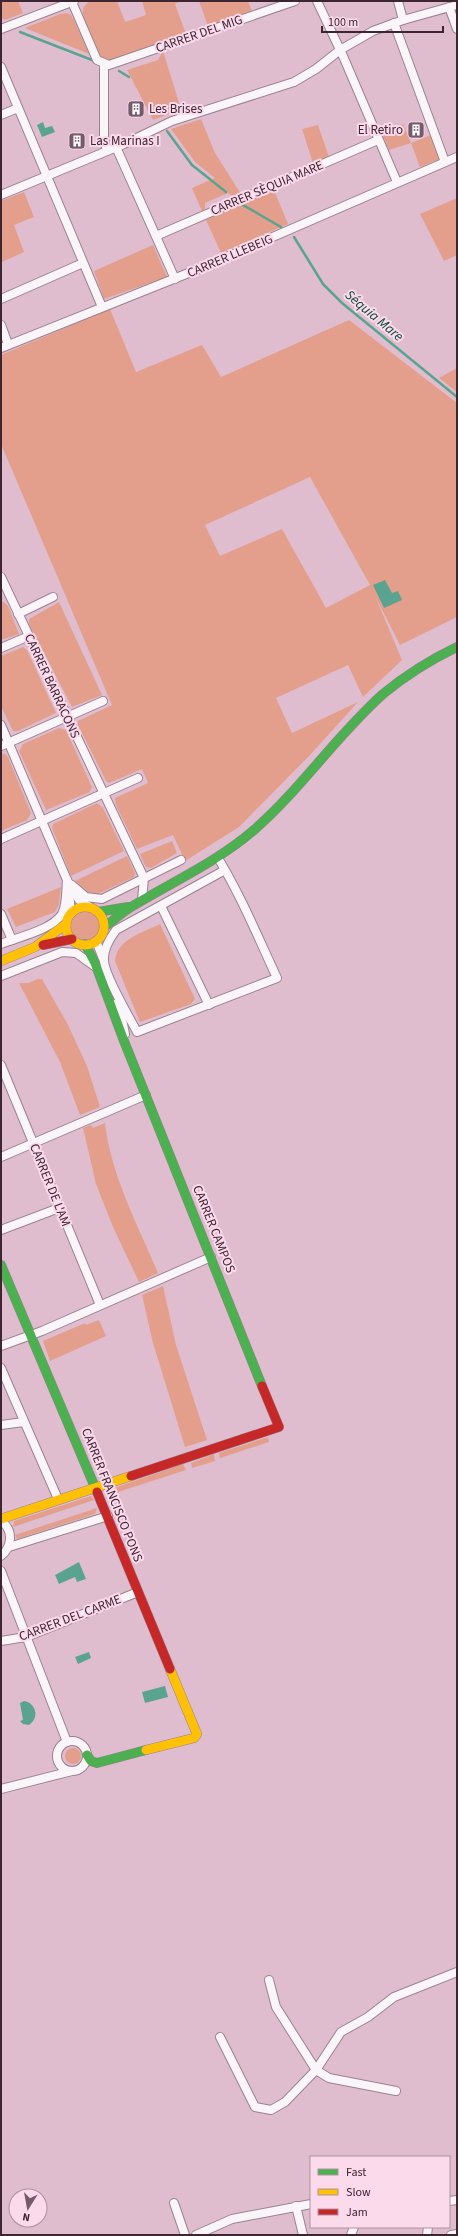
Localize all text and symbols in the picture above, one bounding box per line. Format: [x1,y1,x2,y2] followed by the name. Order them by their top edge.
[322,8,443,34] scale bar
[153,11,245,57] street label: CARRER DEL MIG
[328,14,358,31] text: 100 m
[126,99,146,119] building icon: Les Brises
[149,100,203,118] place label: Les Brises
[406,120,426,140] building icon: El Retiro
[358,121,403,139] place label: El Retiro
[67,131,87,151] building icon: Las Marinas I
[90,132,160,150] place label: Las Marinas I
[208,156,326,220] street label: CARRER SÈQUIA MARE
[184,230,276,282] street label: CARRER LLEBEIG
[340,286,408,347] water label: Séquia Mare
[20,631,84,741] street label: CARRER BARRACONS
[25,1141,75,1229] street label: CARRER DE L'AM
[188,1183,240,1276] street label: CARRER CAMPOS
[77,1425,147,1565] street label: CARRER FRANCISCO PONS
[16,1590,124,1646] street label: CARRER DEL CARME
[310,2156,450,2228] legend
[346,2164,366,2181] text: Fast
[346,2184,371,2201] text: Slow
[8,2188,48,2228] north arrow
[346,2204,368,2221] text: Jam
[21,2209,31,2225] text: N

